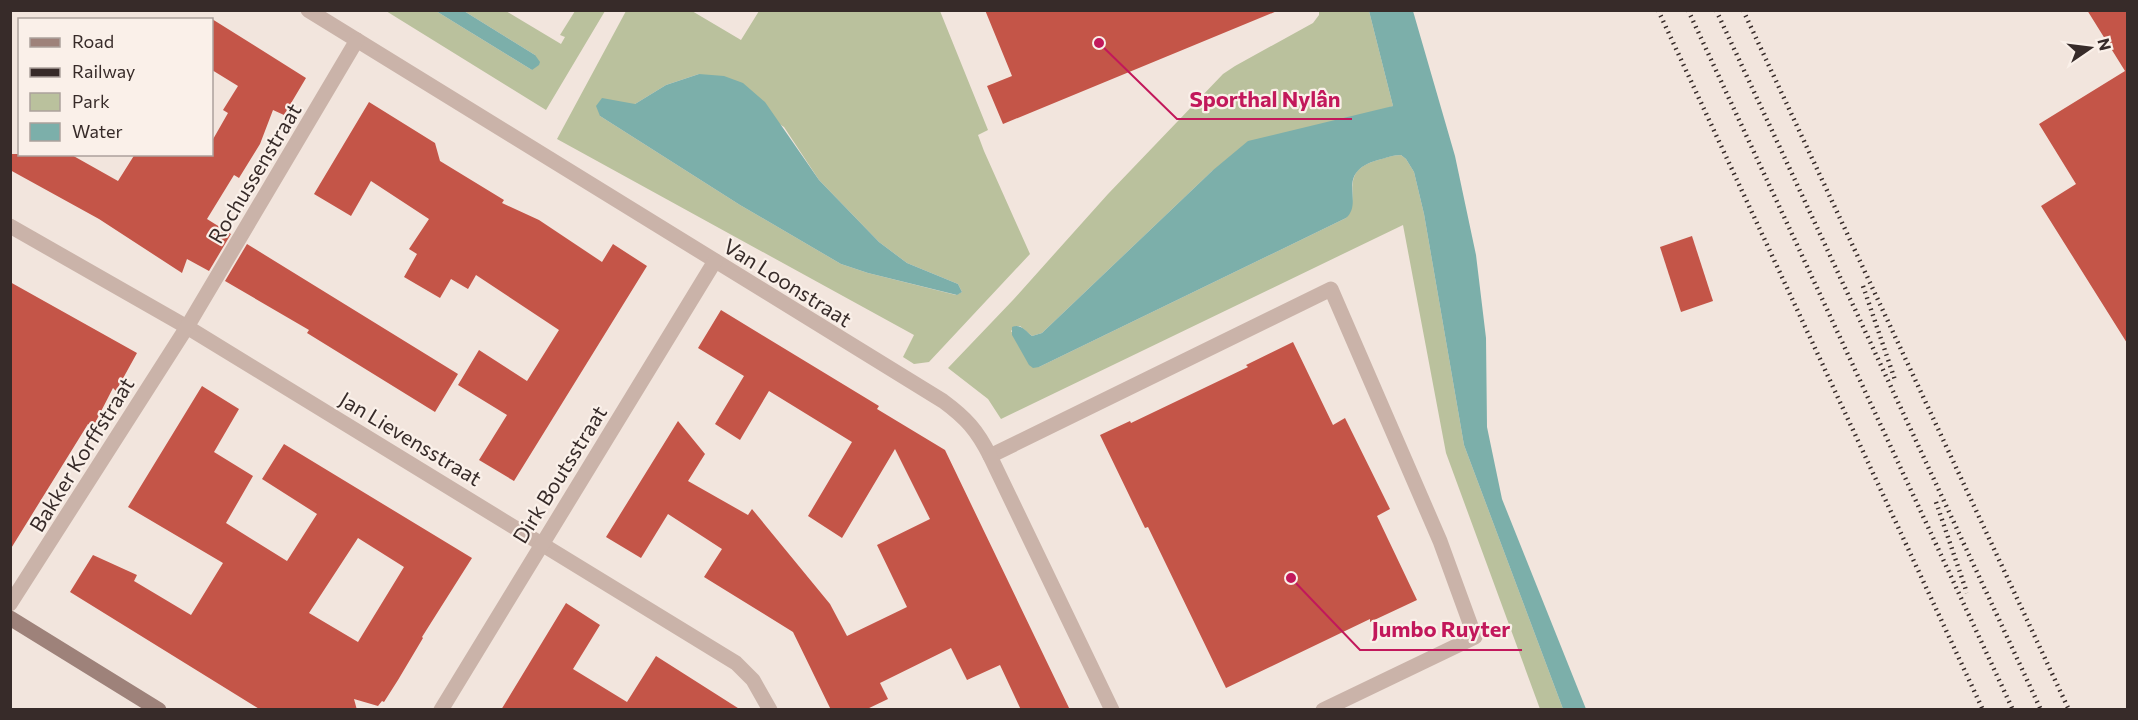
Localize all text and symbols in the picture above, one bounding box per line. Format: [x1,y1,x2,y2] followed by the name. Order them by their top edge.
[18,18,213,156] legend
[2060,18,2120,78] north arrow
[72,30,114,52] text: Road
[2094,36,2116,52] text: N
[72,60,135,82] text: Railway
[1177,79,1352,119] callout: Sporthal Nylân
[1189,85,1341,112] text: Sporthal Nylân
[72,90,110,112] text: Park
[202,98,306,248] street label: Rochussenstraat
[72,120,123,142] text: Water
[719,233,857,331] street label: Van Loonstraat
[23,372,139,536] street label: Bakker Korffstraat
[335,386,487,490] street label: Jan Lievensstraat
[507,401,611,547] street label: Dirk Boutsstraat
[1360,610,1522,650] callout: Jumbo Ruyter
[1372,615,1510,642] text: Jumbo Ruyter

